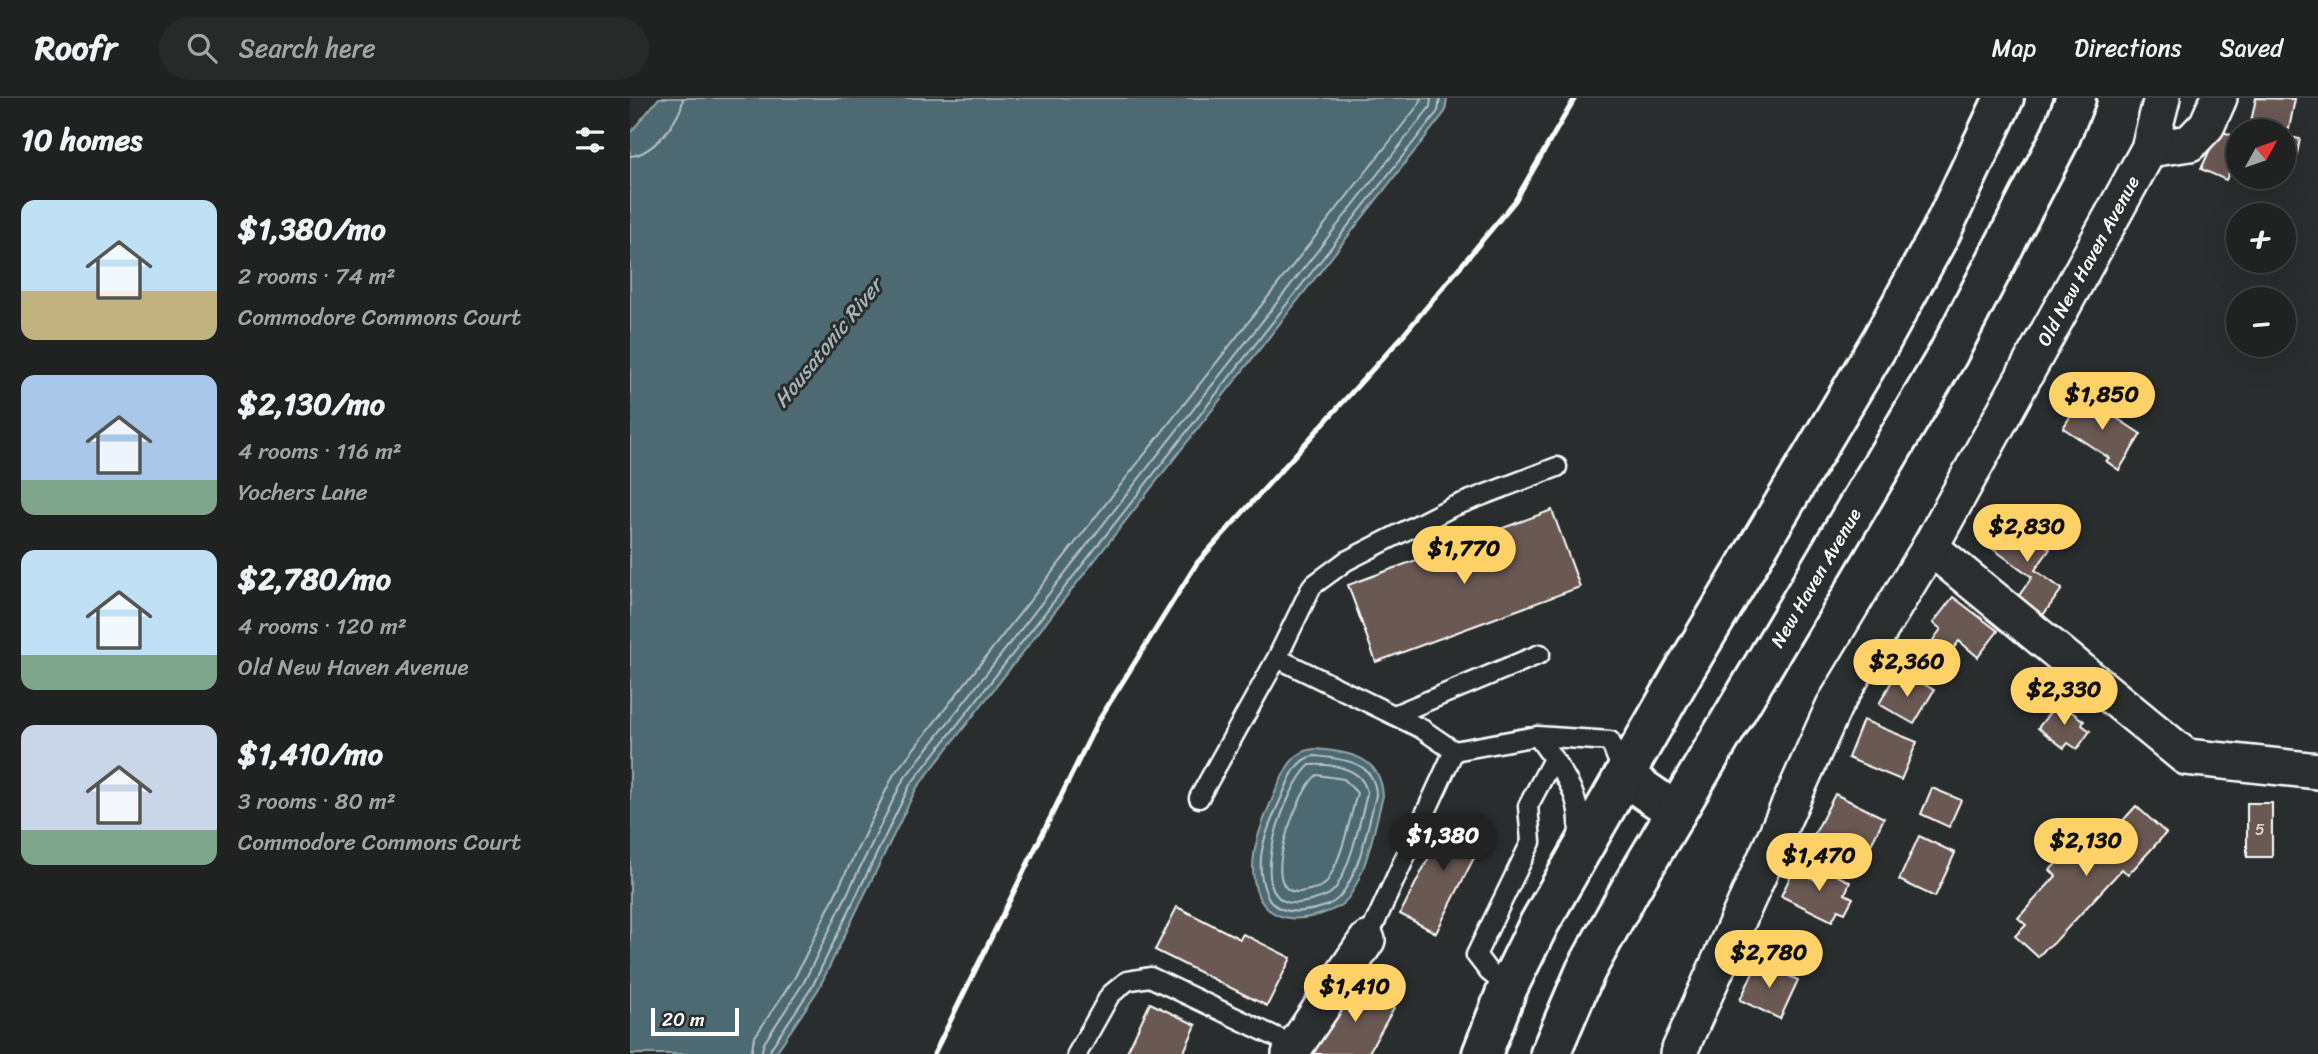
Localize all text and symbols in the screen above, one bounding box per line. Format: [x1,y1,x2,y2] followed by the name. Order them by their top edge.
[159,17,649,80] search box
[35,19,117,77] text: Roofr
[239,25,376,71] text: Search here
[1992,27,2036,69] text: Map
[2074,27,2182,69] text: Directions
[2220,27,2283,69] text: Saved
[183,29,221,67] icon: search
[21,113,142,167] text: 10 homes
[2226,119,2296,189] north arrow
[2226,119,2296,357] map controls
[571,121,609,159] icon: filters
[2027,169,2148,352] street label: Old New Haven Avenue
[238,202,386,256] text: $1,380/mo
[2226,203,2296,273] button: +
[77,228,161,312] icon: home
[238,256,395,297] text: 2 rooms · 74 m²
[764,267,895,416] water label: Housatonic River
[2226,287,2296,357] button: −
[238,297,521,338] text: Commodore Commons Court
[2045,372,2159,432] pin: $1,850
[2065,374,2139,415] text: $1,850
[238,377,385,431] text: $2,130/mo
[77,403,161,487] icon: home
[238,431,402,472] text: 4 rooms · 116 m²
[238,472,368,513] text: Yochers Lane
[1761,501,1870,654] street label: New Haven Avenue
[1970,504,2084,564] pin: $2,830
[1989,506,2065,547] text: $2,830
[1407,526,1521,586] pin: $1,770
[1428,528,1500,569] text: $1,770
[238,552,391,606] text: $2,780/mo
[77,578,161,662] icon: home
[238,606,407,647] text: 4 rooms · 120 m²
[1850,640,1964,699] pin: $2,360
[1869,641,1945,682] text: $2,360
[238,647,469,688] text: Old New Haven Avenue
[2007,668,2121,727] pin: $2,330
[2027,669,2101,710] text: $2,330
[238,727,383,781] text: $1,410/mo
[77,753,161,837] icon: home
[238,781,396,822] text: 3 rooms · 80 m²
[1386,814,1500,873] pin: $1,380
[1407,815,1479,856] text: $1,380
[2255,815,2265,844] house number: 5
[2029,818,2143,878] pin: $2,130
[2050,820,2122,861] text: $2,130
[238,822,521,863] text: Commodore Commons Court
[1762,834,1876,893] pin: $1,470
[1782,835,1856,876] text: $1,470
[1712,930,1826,990] pin: $2,780
[1731,932,1807,973] text: $2,780
[1298,964,1412,1024] pin: $1,410
[1320,966,1390,1007] text: $1,410
[662,1003,705,1036] text: 20 m
[651,1005,738,1037] scale bar

